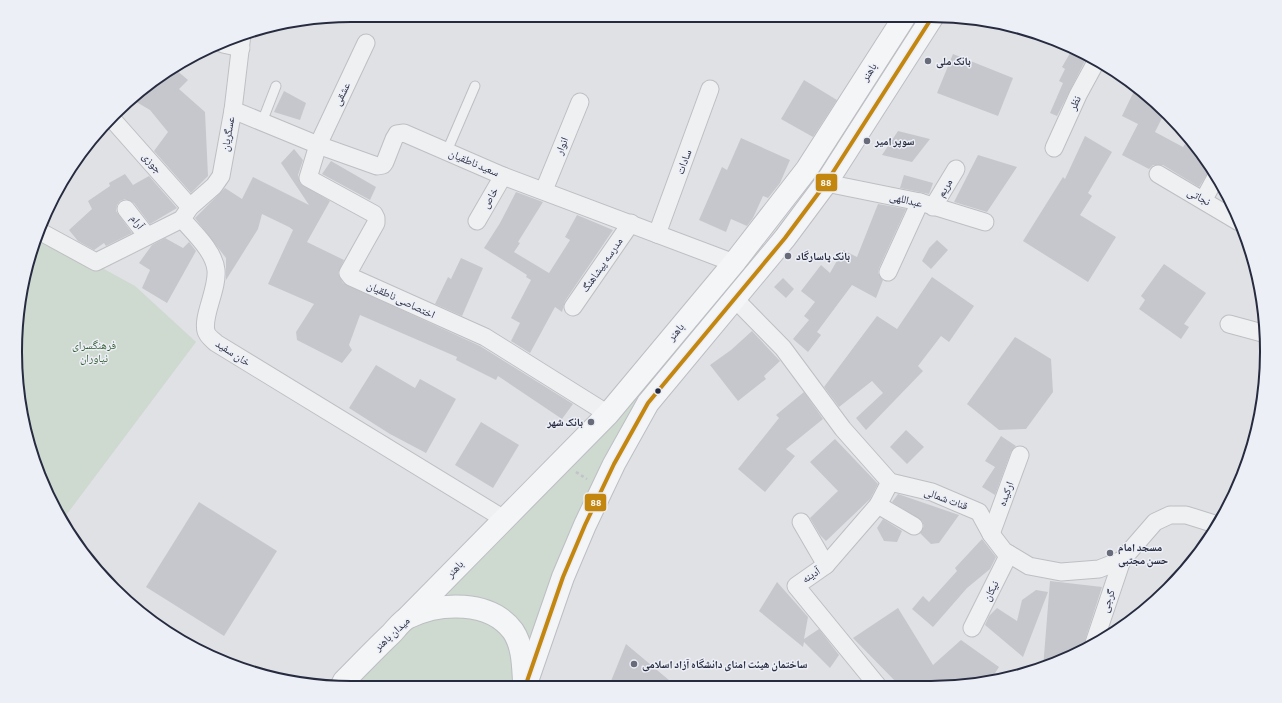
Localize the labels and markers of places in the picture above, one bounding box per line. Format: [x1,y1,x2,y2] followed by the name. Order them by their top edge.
[923,56,933,66] marker: بانک ملی
[936,56,971,69] place label: بانک ملی
[862,136,872,146] marker: سوپر امیر
[874,136,915,148] place label: سوپر امیر
[796,250,850,263] place label: بانک پاسارگاد
[783,251,793,261] marker: بانک پاسارگاد
[653,386,663,396] unlabelled marker
[546,417,583,429] place label: بانک شهر
[586,417,596,427] marker: بانک شهر
[1118,542,1168,568] place label: مسجد امام حسن مجتبی
[1105,548,1115,558] marker: مسجد امام حسن مجتبی
[642,658,808,672] place label: ساختمان هیئت امنای دانشگاه آزاد اسلامی
[629,659,639,669] marker: ساختمان هیئت امنای دانشگاه آزاد اسلامی

